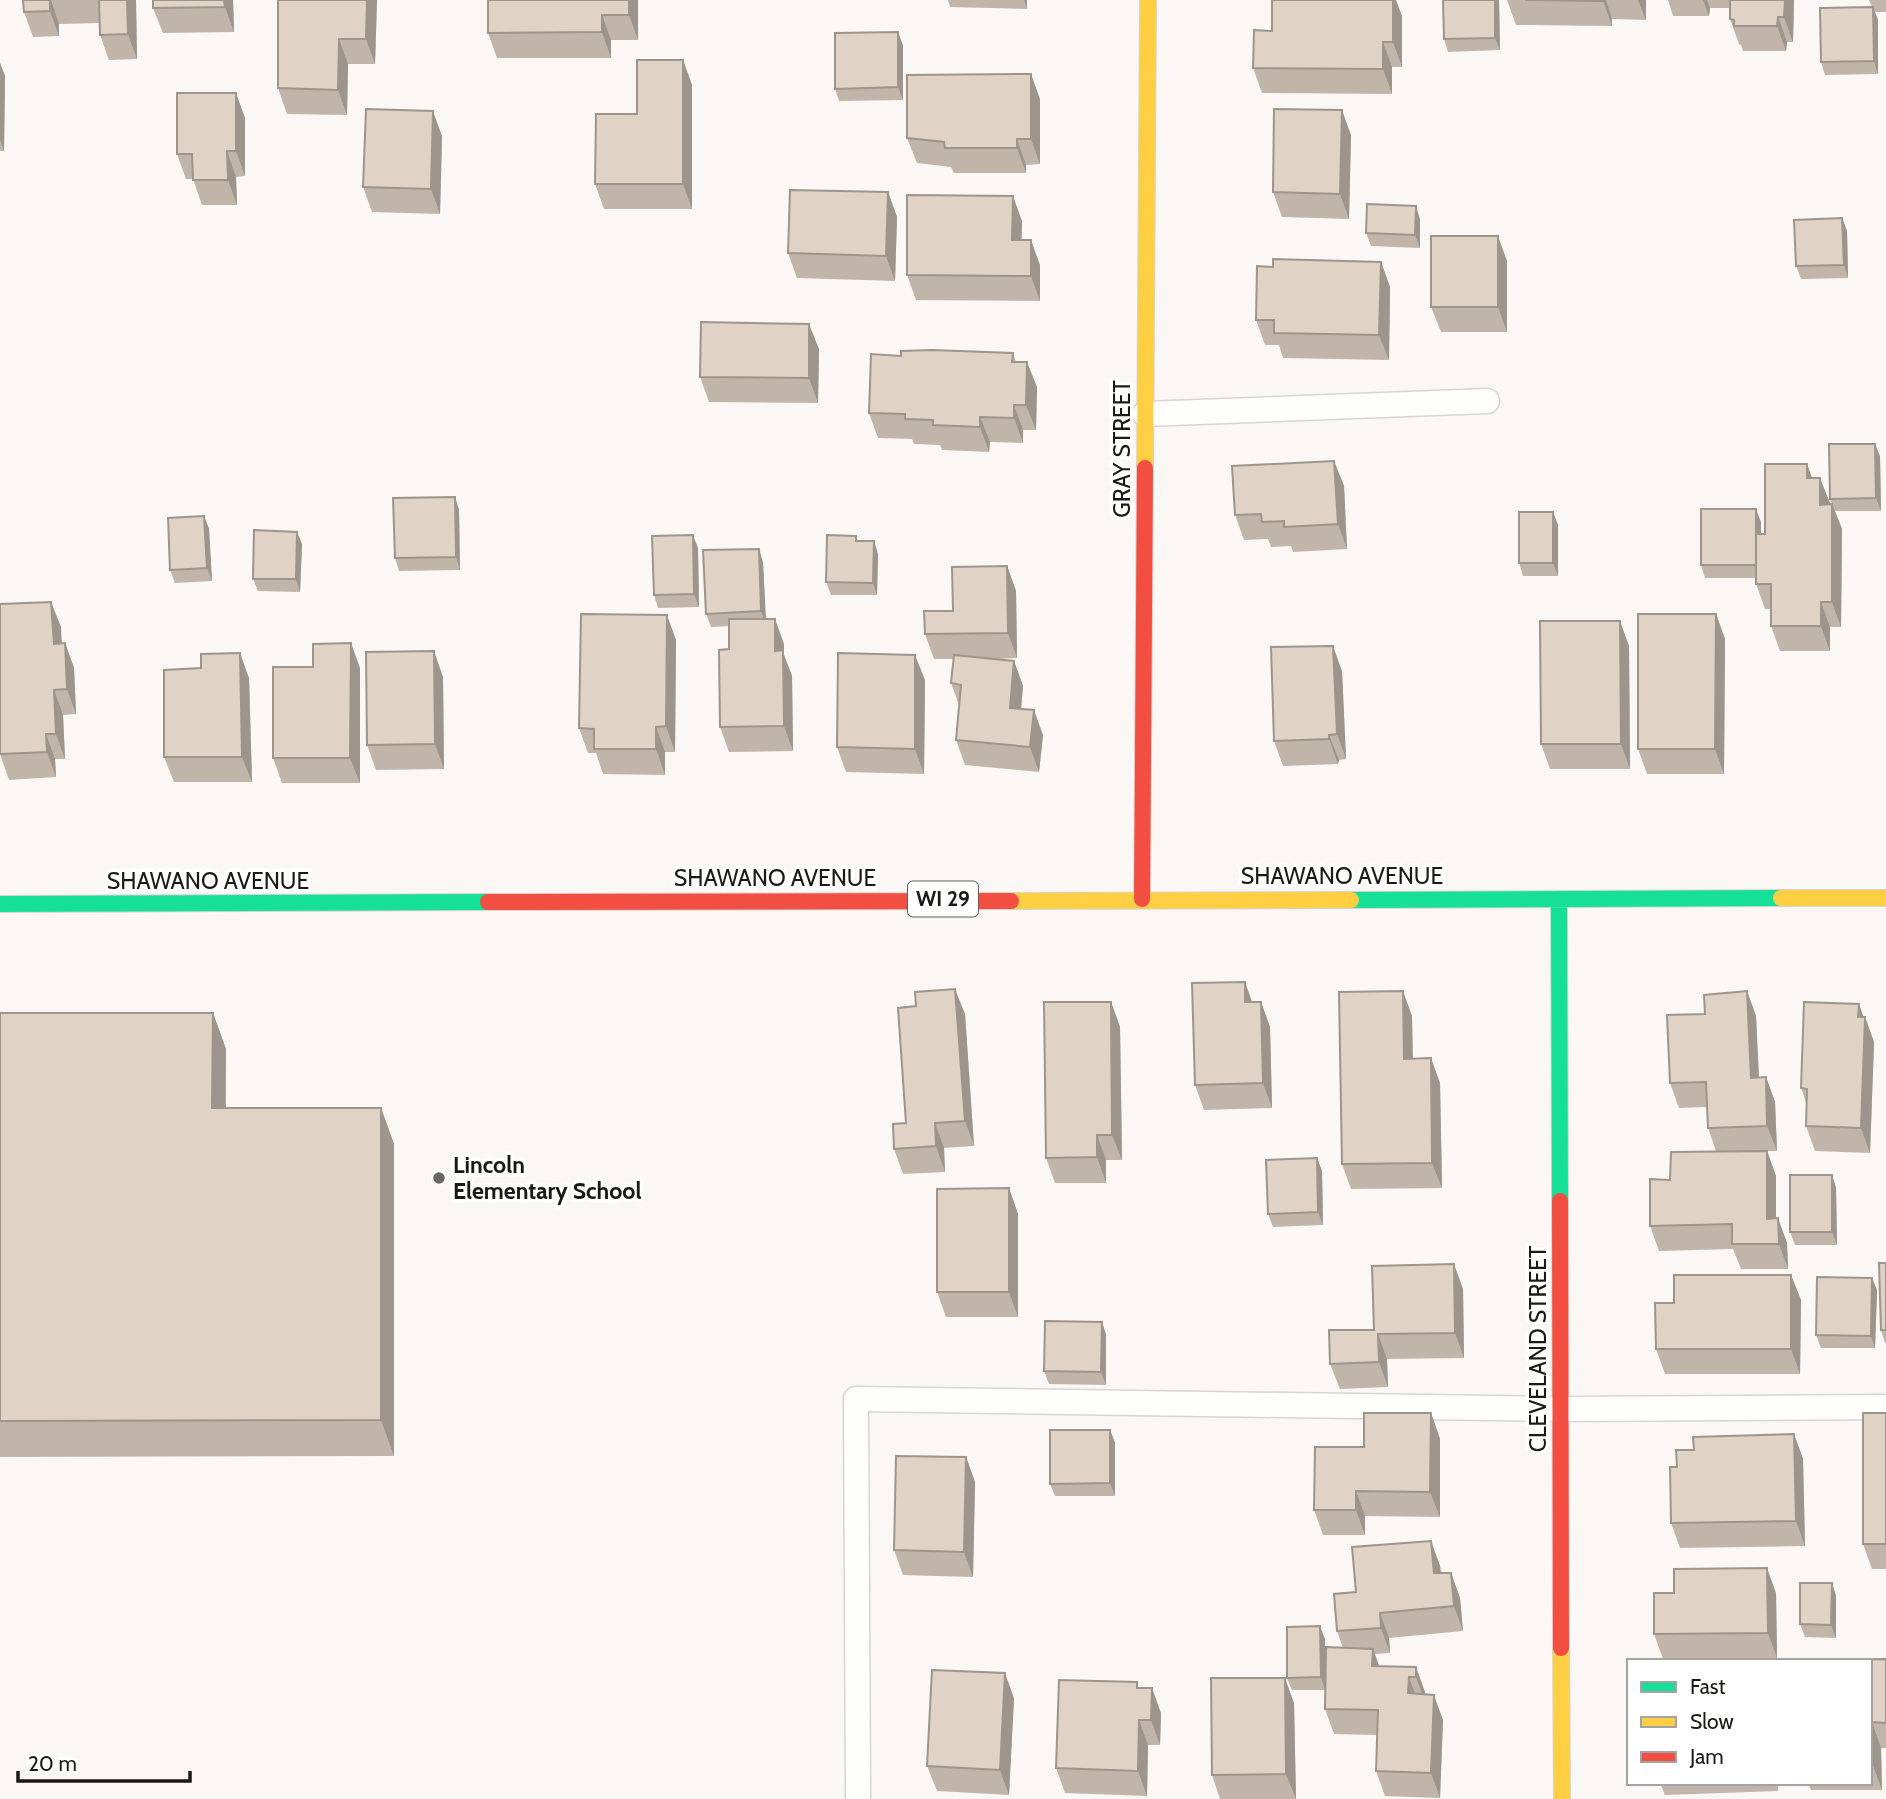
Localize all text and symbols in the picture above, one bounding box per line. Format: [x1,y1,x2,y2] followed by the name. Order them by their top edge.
[1108,380,1136,518] street label: GRAY STREET
[1241,862,1443,890] street label: SHAWANO AVENUE
[674,864,876,892] street label: SHAWANO AVENUE
[107,867,309,895] street label: SHAWANO AVENUE
[908,881,978,916] road number: WI 29
[453,1151,641,1205] place label: Lincoln Elementary School
[431,1170,447,1186] marker: Lincoln Elementary School
[1524,1246,1552,1452] street label: CLEVELAND STREET
[1627,1659,1872,1785] legend
[1690,1674,1726,1699] text: Fast
[1690,1709,1734,1734] text: Slow
[18,1740,189,1784] scale bar
[1689,1744,1724,1769] text: Jam
[28,1751,77,1776] text: 20 m

